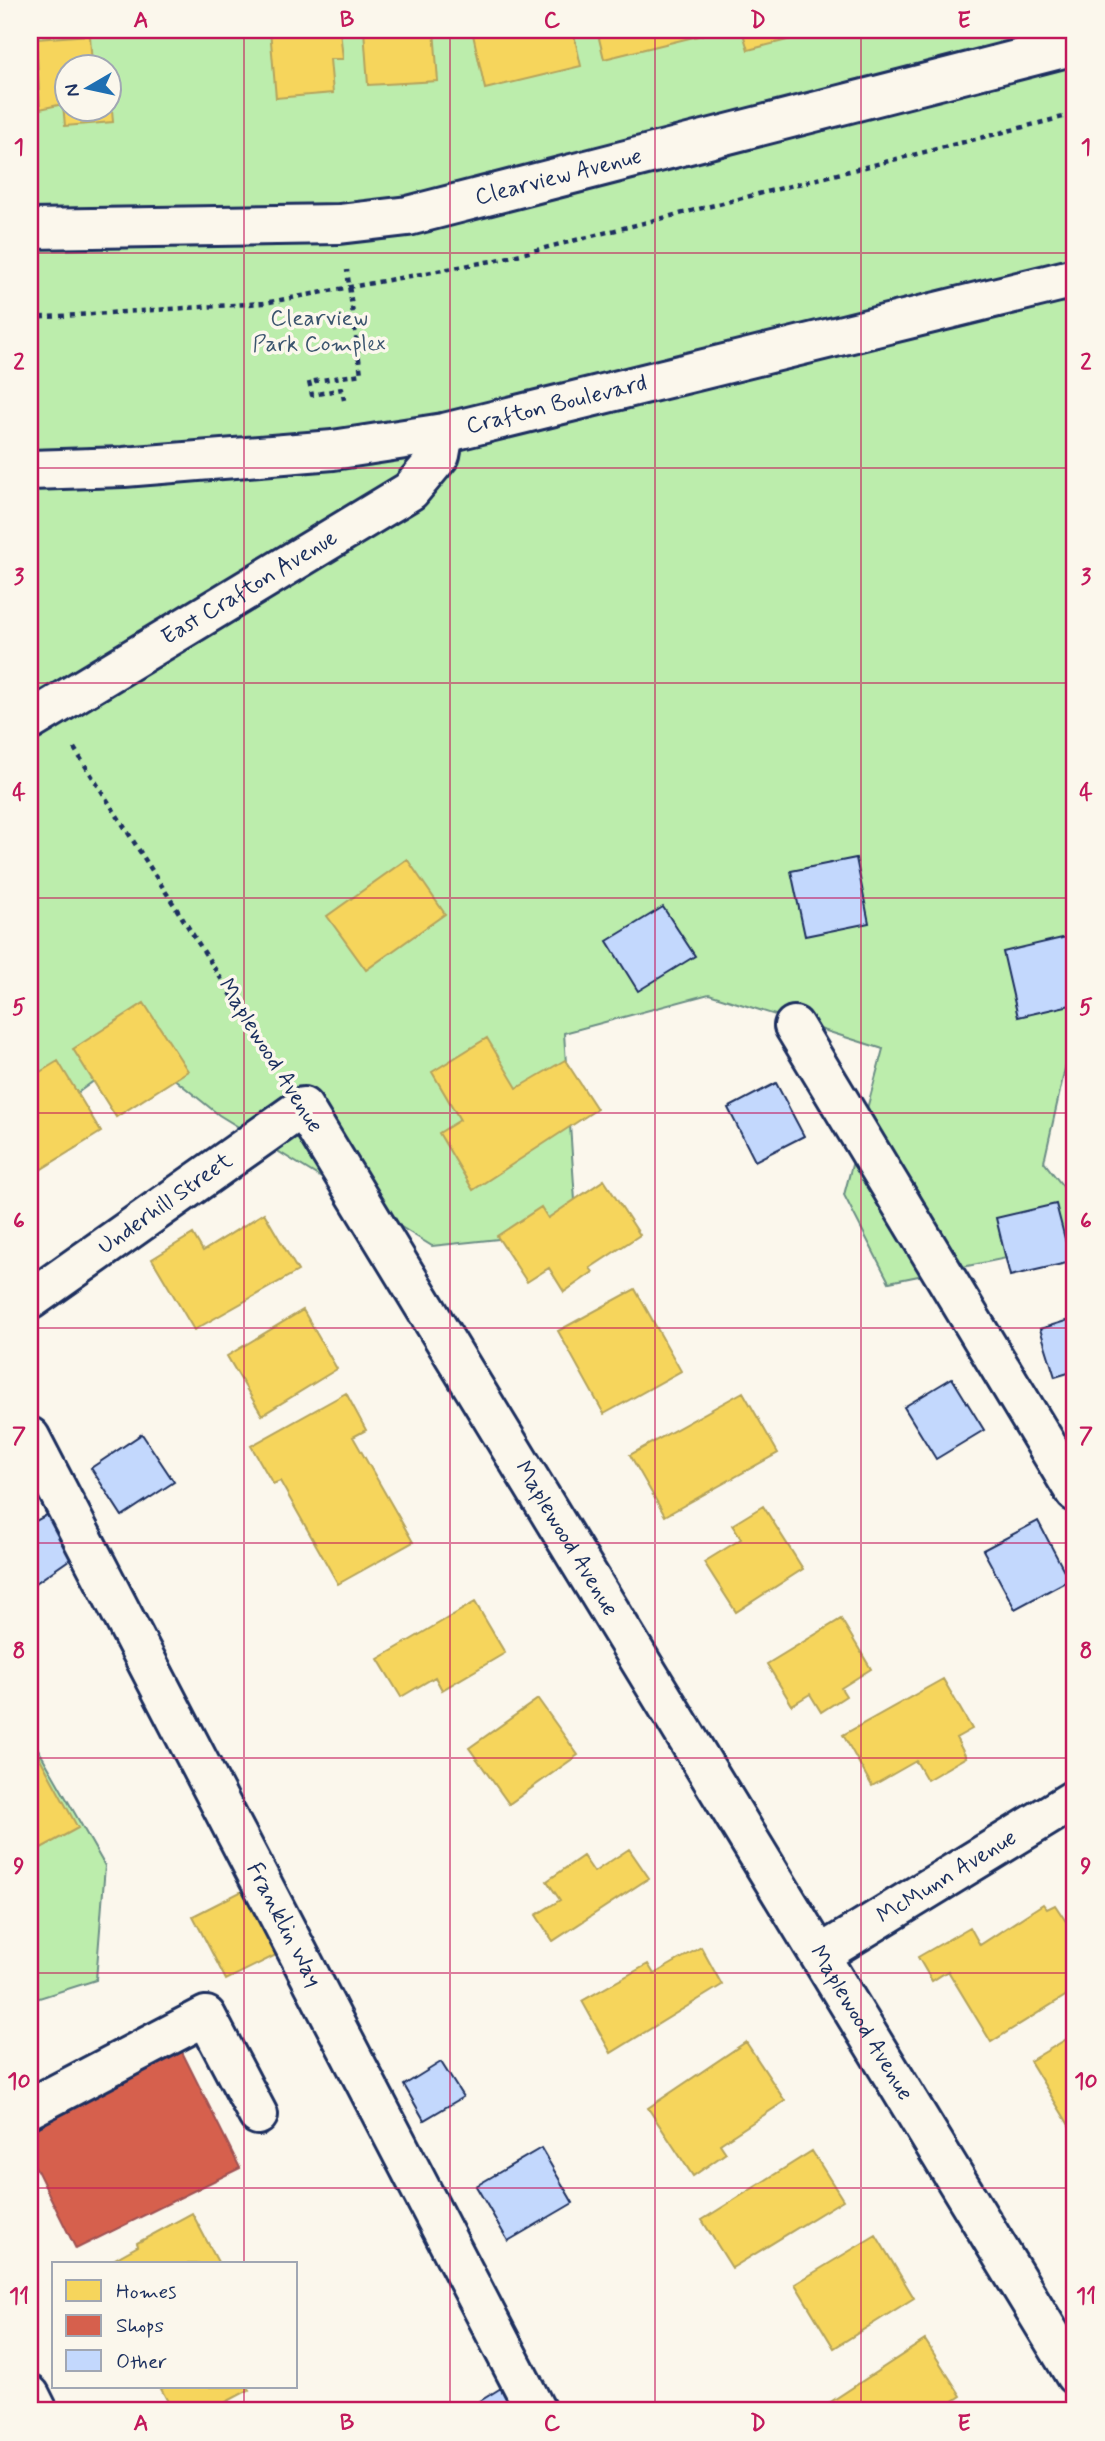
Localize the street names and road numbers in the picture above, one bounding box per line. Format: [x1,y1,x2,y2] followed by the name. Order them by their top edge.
[472,142,645,213] street label: Clearview Avenue
[463,369,650,442] street label: Crafton Boulevard
[156,523,344,653] street label: East Crafton Avenue
[211,973,329,1139] street label: Maplewood Avenue
[92,1146,239,1262] street label: Underhill Street
[507,1456,625,1622] street label: Maplewood Avenue
[872,1823,1023,1931] street label: McMunn Avenue
[239,1858,328,1993] street label: Franklin Way
[802,1940,920,2106] street label: Maplewood Avenue

